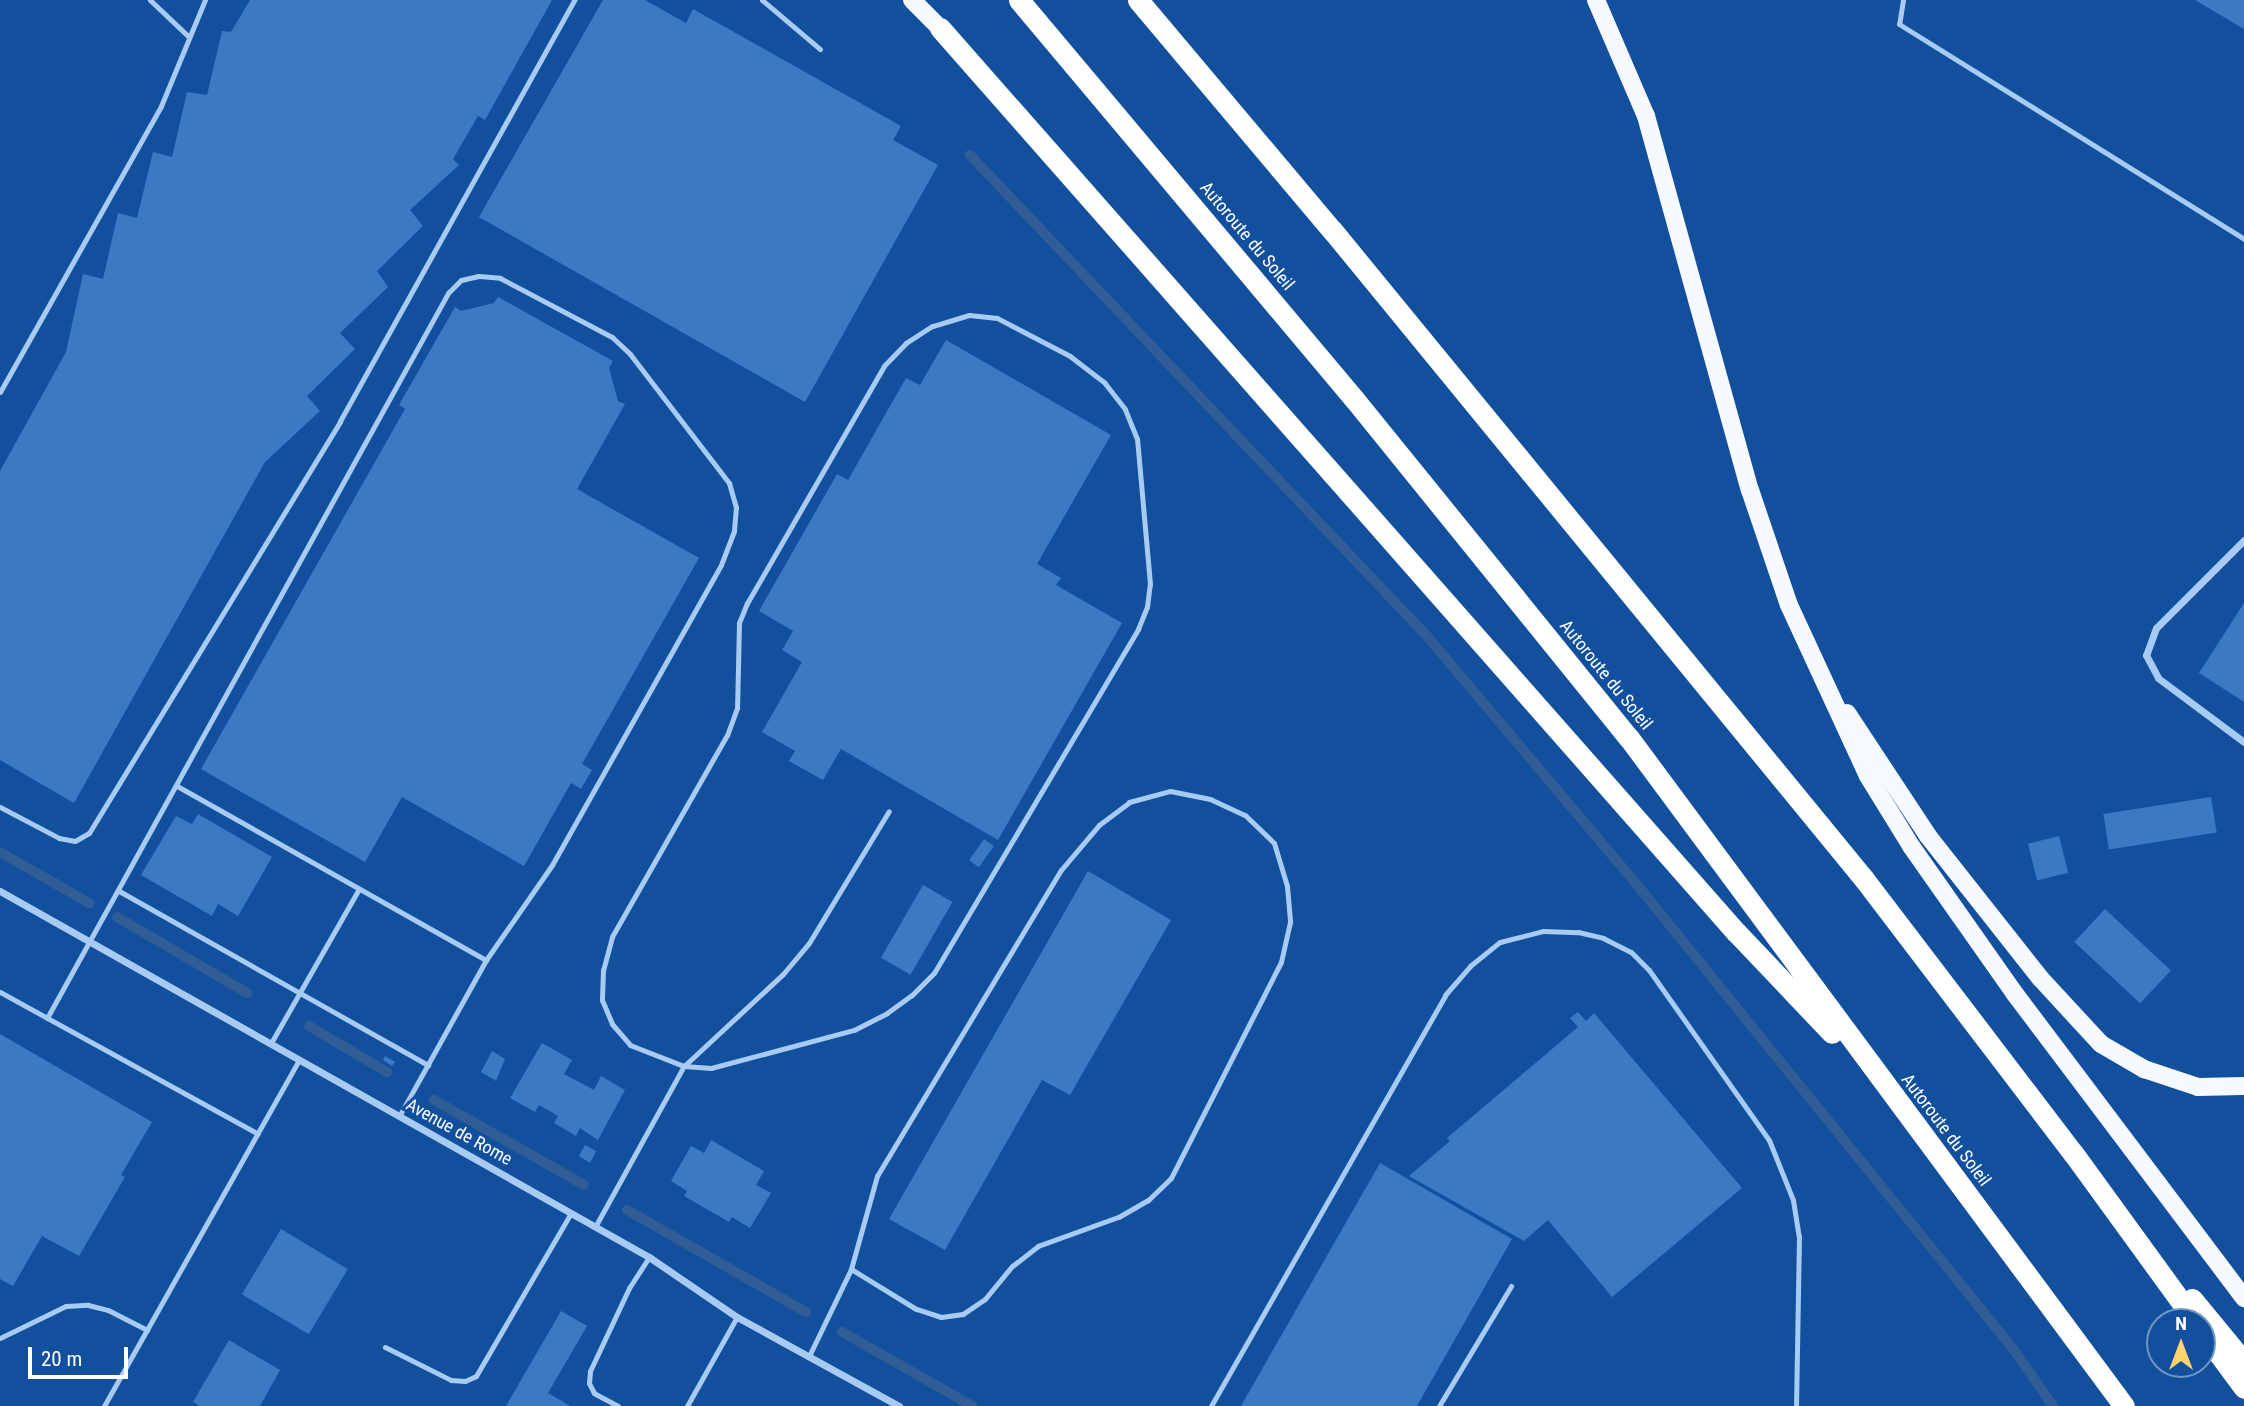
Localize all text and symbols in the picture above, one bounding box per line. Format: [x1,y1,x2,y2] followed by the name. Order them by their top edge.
[1195,177,1299,295] street label: Autoroute du Soleil
[1555,616,1657,734] street label: Autoroute du Soleil
[1897,1070,1995,1190] street label: Autoroute du Soleil
[402,1094,516,1170] street label: Avenue de Rome
[2146,1308,2216,1378] north arrow
[2175,1312,2187,1335] text: N
[32,1332,131,1376] scale bar
[41,1347,82,1371] text: 20 m

